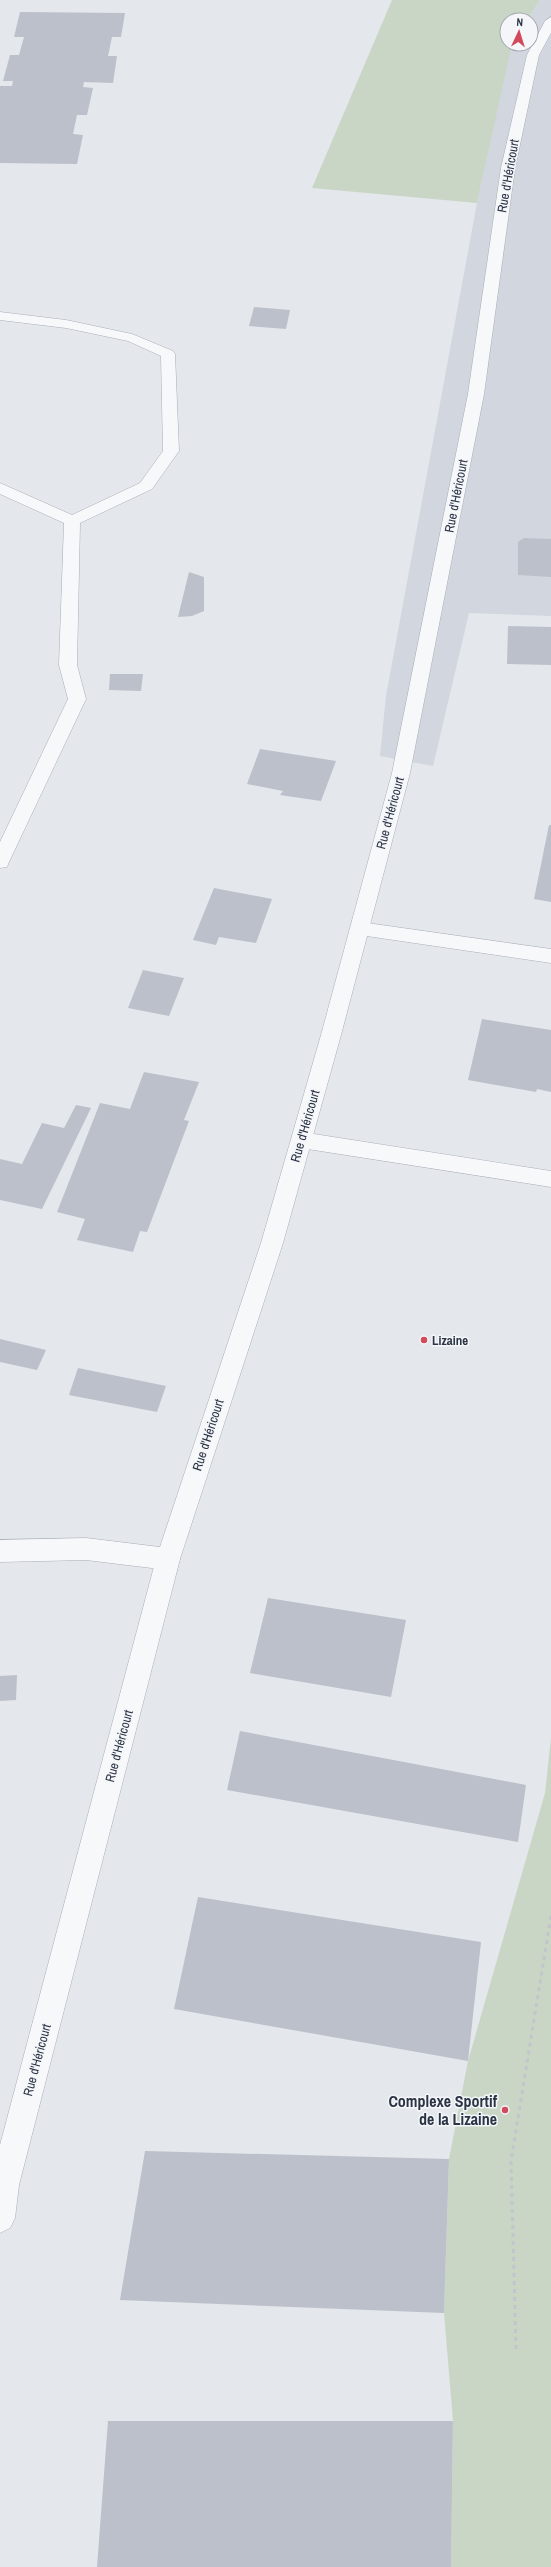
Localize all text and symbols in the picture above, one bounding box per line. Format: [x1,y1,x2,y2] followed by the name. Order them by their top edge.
[499,12,539,52] north arrow
[516,15,523,29] text: N
[493,138,523,214] street label: Rue d'Héricourt
[441,458,471,534] street label: Rue d'Héricourt
[372,775,408,851] street label: Rue d'Héricourt
[287,1088,323,1164] street label: Rue d'Héricourt
[432,1332,468,1349] place label: Lizaine
[419,1335,429,1345] marker: Lizaine
[188,1397,228,1473] street label: Rue d'Héricourt
[101,1708,137,1784] street label: Rue d'Héricourt
[19,2022,55,2098] street label: Rue d'Héricourt
[388,2090,498,2130] place label: Complexe Sportif de la Lizaine
[500,2105,510,2115] marker: Complexe Sportif de la Lizaine

